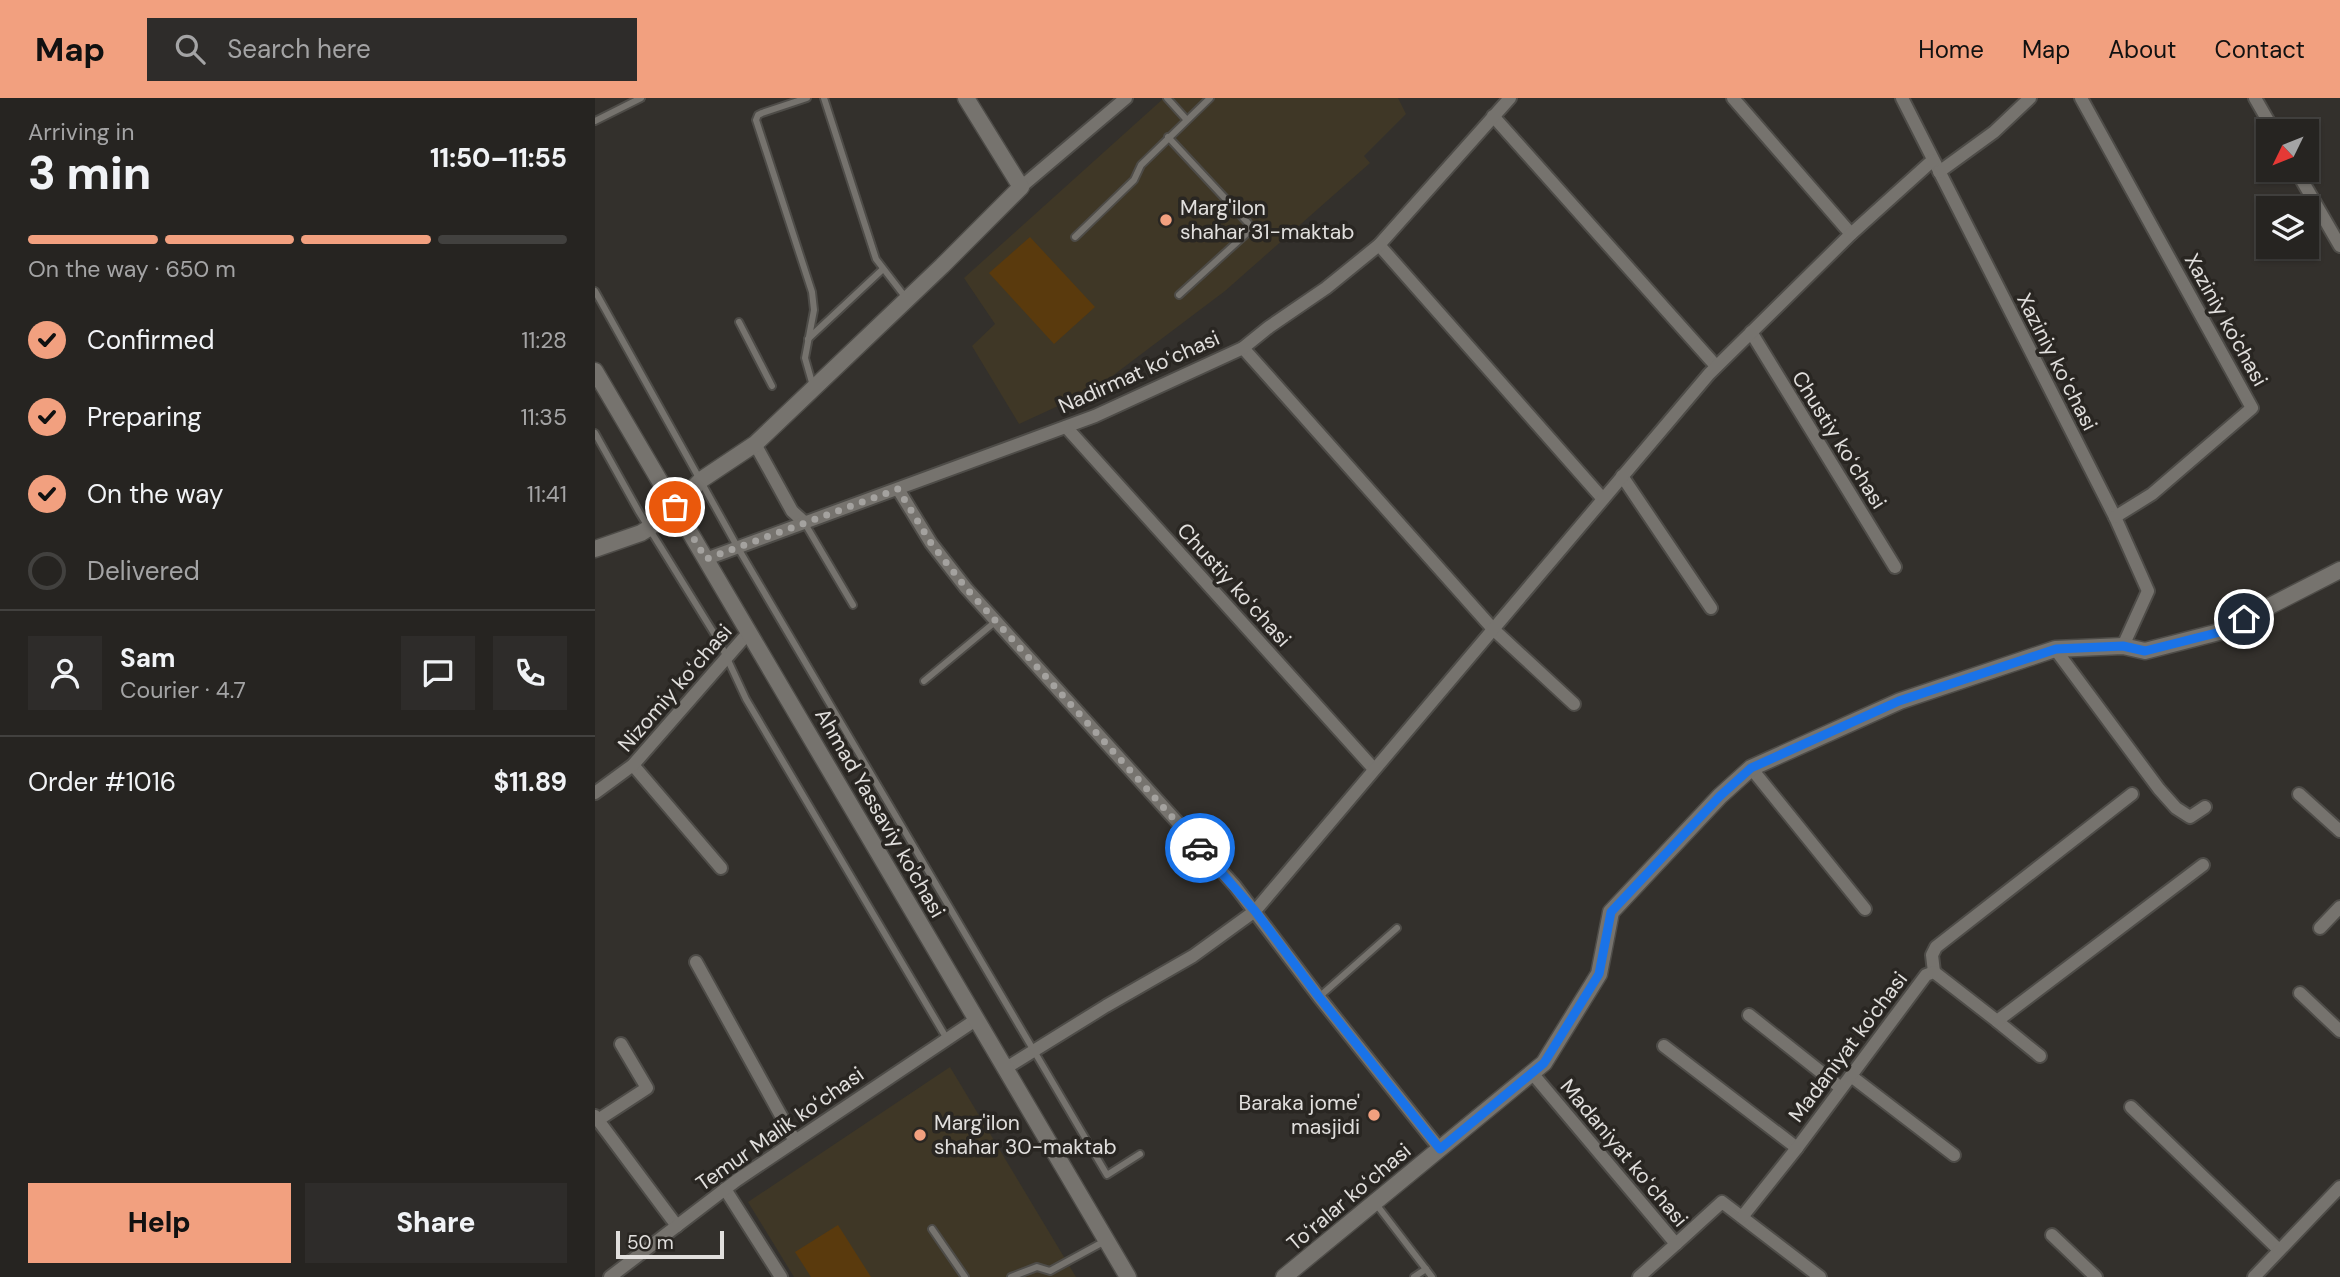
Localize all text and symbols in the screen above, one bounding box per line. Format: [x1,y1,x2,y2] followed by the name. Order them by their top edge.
[147,18,637,81] search box
[35,28,105,71] text: Map
[171,30,209,68] icon: search
[227,32,371,66] text: Search here
[1918,34,1984,65] text: Home
[2022,34,2070,65] text: Map
[2108,34,2177,65] text: About
[2215,34,2305,65] text: Contact
[28,117,134,147] text: Arriving in
[2256,119,2319,182] north arrow
[2256,119,2319,259] map controls
[430,141,567,175] text: 11:50–11:55
[28,143,151,203] text: 3 min
[1180,194,1354,246] place label: Marg'ilon shahar 31-maktab
[2256,196,2319,259] button: layers
[1158,212,1174,228] marker: Marg'ilon shahar 31-maktab
[2178,249,2274,391] street label: Xaziniy ko'chasi
[28,254,236,284] text: On the way · 650 m
[2010,289,2104,435] street label: Xaziniy koʻchasi
[28,321,66,359] icon: check
[87,323,214,357] text: Confirmed
[1054,324,1224,420] street label: Nadirmat koʻchasi
[521,325,567,355] text: 11:28
[1785,366,1893,514] street label: Chustiy koʻchasi
[28,398,66,436] icon: check
[87,400,202,434] text: Preparing
[520,402,567,432] text: 11:35
[28,475,66,513] icon: check
[87,477,223,511] text: On the way
[645,477,705,537] pin
[527,479,567,509] text: 11:41
[656,488,694,526] icon: bag
[1171,517,1297,653] street label: Chustiy koʻchasi
[87,554,200,588] text: Delivered
[2214,589,2274,649] pin
[2225,600,2263,638] icon: home
[612,618,738,758] street label: Nizomiy koʻchasi
[28,636,102,710] button: person
[401,636,475,710] button: chat
[493,636,567,710] button: phone
[120,641,175,675] text: Sam
[120,675,246,705] text: Courier · 4.7
[809,703,951,923] street label: Ahmad Yassaviy ko'chasi
[28,765,176,799] text: Order #1016
[493,765,567,799] text: $11.89
[1165,813,1235,883] courier
[1181,829,1219,867] icon: car
[1782,966,1914,1128] street label: Madaniyat ko'chasi
[690,1060,870,1198] street label: Temur Malik koʻchasi
[1554,1073,1694,1233] street label: Madaniyat koʻchasi
[1239,1089,1360,1141] place label: Baraka jome' masjidi
[1366,1107,1382,1123] marker: Baraka jome' masjidi
[934,1109,1117,1161] place label: Marg'ilon shahar 30-maktab
[912,1127,928,1143] marker: Marg'ilon shahar 30-maktab
[1281,1137,1417,1257] street label: Toʻralar koʻchasi
[28,1183,291,1263] button: Help
[305,1183,567,1263] button: Share
[616,1228,725,1260] scale bar
[627,1230,674,1255] text: 50 m

